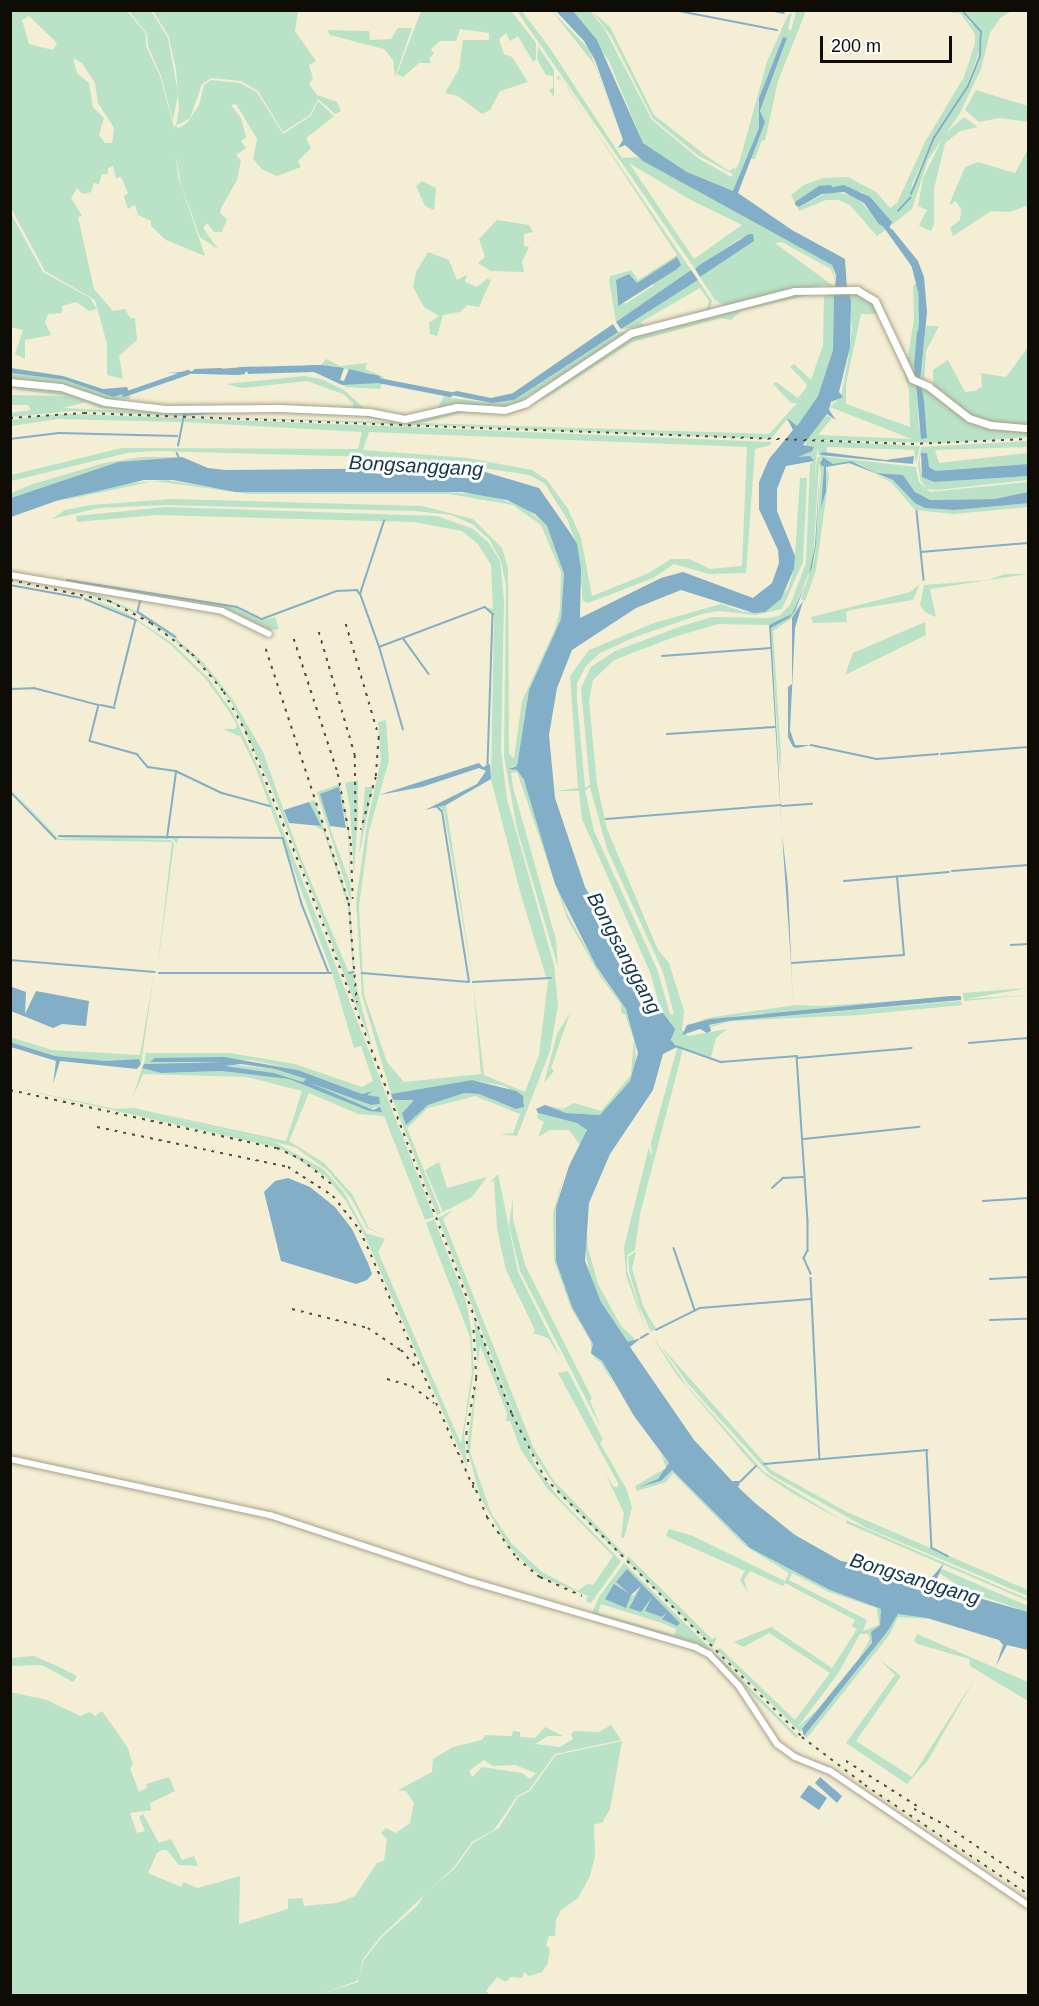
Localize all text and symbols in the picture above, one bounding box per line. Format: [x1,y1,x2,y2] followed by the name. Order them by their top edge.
[823,24,955,62] scale bar
[831,36,881,56] text: 200 m
[348,450,484,482] water label: Bongsanggang
[582,888,666,1018] water label: Bongsanggang
[847,1548,983,1610] water label: Bongsanggang

